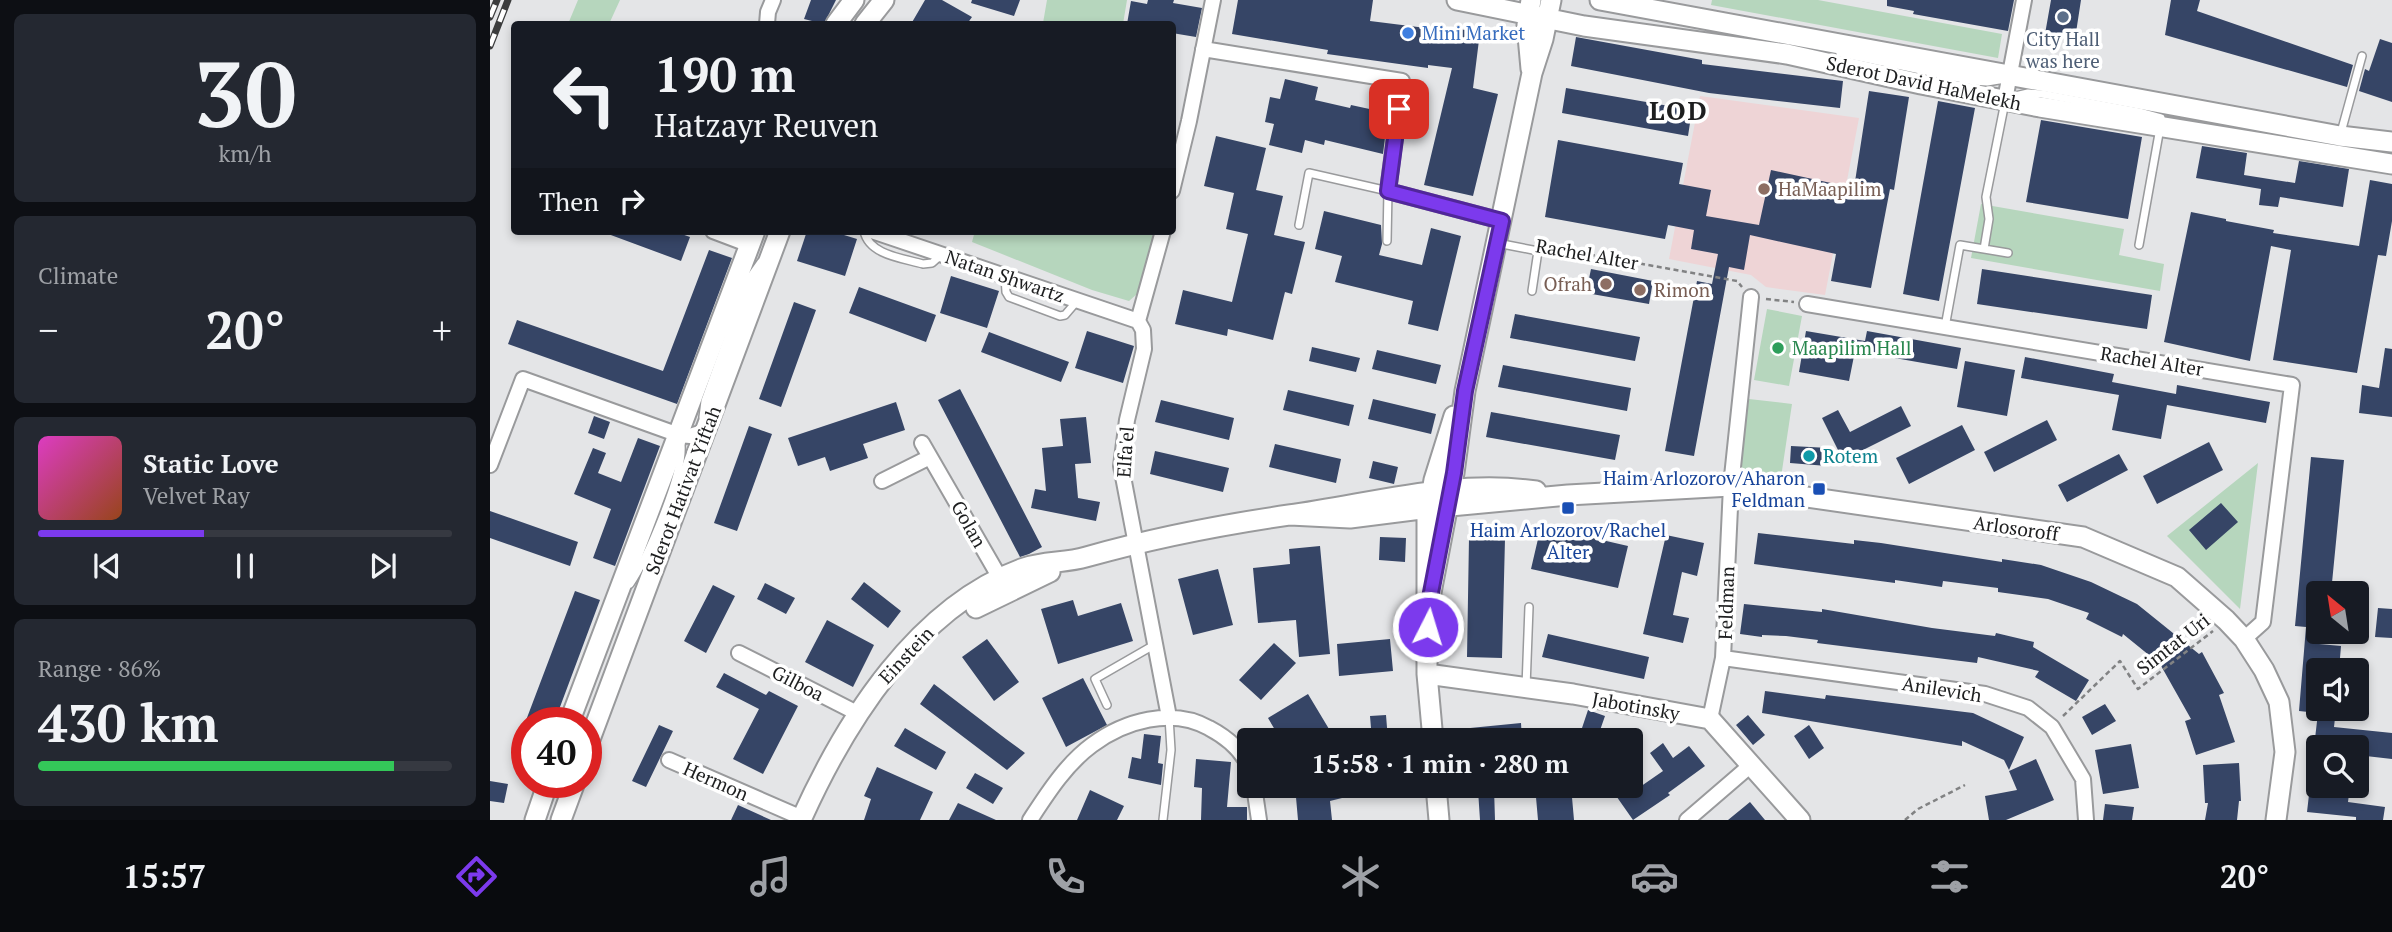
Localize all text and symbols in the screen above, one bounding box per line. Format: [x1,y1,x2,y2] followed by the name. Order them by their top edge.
[2055,9,2071,25] marker: City Hall was here
[1422,20,1525,45] place label: Mini Market
[1400,25,1416,41] marker: Mini Market
[2025,26,2100,73] place label: City Hall was here
[194,32,296,153] text: 30
[654,41,796,106] text: 190 m
[539,49,630,140] icon: left
[1824,50,2024,115] street label: Sderot David HaMelekh
[1369,79,1429,139] pin
[1380,90,1418,128] icon: arrive
[1649,93,1709,127] district label: LOD
[654,104,878,146] text: Hatzayr Reuven
[218,138,272,169] text: km/h
[1778,176,1882,201] place label: HaMaapilim
[1756,181,1772,197] marker: HaMaapilim
[613,182,651,220] icon: right
[539,184,599,218] text: Then
[1534,232,1641,275] street label: Rachel Alter
[942,243,1068,308] street label: Natan Shwartz
[38,260,118,291] text: Climate
[1543,271,1592,296] place label: Ofrah
[1598,276,1614,292] marker: Ofrah
[1654,277,1710,302] place label: Rimon
[1632,282,1648,298] marker: Rimon
[205,295,285,364] text: 20°
[38,305,58,355] text: −
[432,305,452,355] text: +
[1792,335,1911,360] place label: Maapilim Hall
[1770,340,1786,356] marker: Maapilim Hall
[2099,340,2206,381] street label: Rachel Alter
[639,402,726,578] street label: Sderot Hativat Yiftah
[1110,425,1139,479] street label: Elfa'el
[1823,443,1879,468] place label: Rotem
[143,446,279,480] text: Static Love
[1801,448,1817,464] marker: Rotem
[1603,465,1805,512] place label: Haim Arlozorov/Aharon Feldman
[143,480,250,511] text: Velvet Ray
[1811,481,1827,497] marker: Haim Arlozorov/Aharon Feldman
[946,496,993,552] street label: Golan
[1560,500,1576,516] marker: Haim Arlozorov/Rachel Alter
[1972,509,2062,546] street label: Arlosoroff
[1470,517,1666,564] place label: Haim Arlozorov/Rachel Alter
[88,547,126,585] icon: previous
[226,547,264,585] icon: pause
[364,547,402,585] icon: next
[1712,566,1739,640] street label: Feldman
[2306,581,2370,644] north arrow
[2306,581,2369,798] map controls
[1391,590,1465,664] position arrow
[2131,607,2214,680] street label: Simtat Uri
[873,621,939,689] street label: Einstein
[38,653,161,684] text: Range · 86%
[2306,658,2369,721] button: sound
[768,659,829,706] street label: Gilboa
[1900,670,1984,707] street label: Anilevich
[1590,686,1682,726] street label: Jabotinsky
[38,688,219,757] text: 430 km
[511,707,602,798] speed limit sign: 40
[2306,735,2369,798] button: search
[1311,746,1569,780] text: 15:58 · 1 min · 280 m
[680,755,753,806] street label: Hermon
[452,852,501,901] icon: directions
[746,852,795,901] icon: music
[1041,852,1090,901] icon: phone
[1336,852,1385,901] icon: climate
[1630,852,1679,901] icon: car
[1925,852,1974,901] icon: filters
[123,855,206,897] text: 15:57
[2220,855,2269,897] text: 20°

